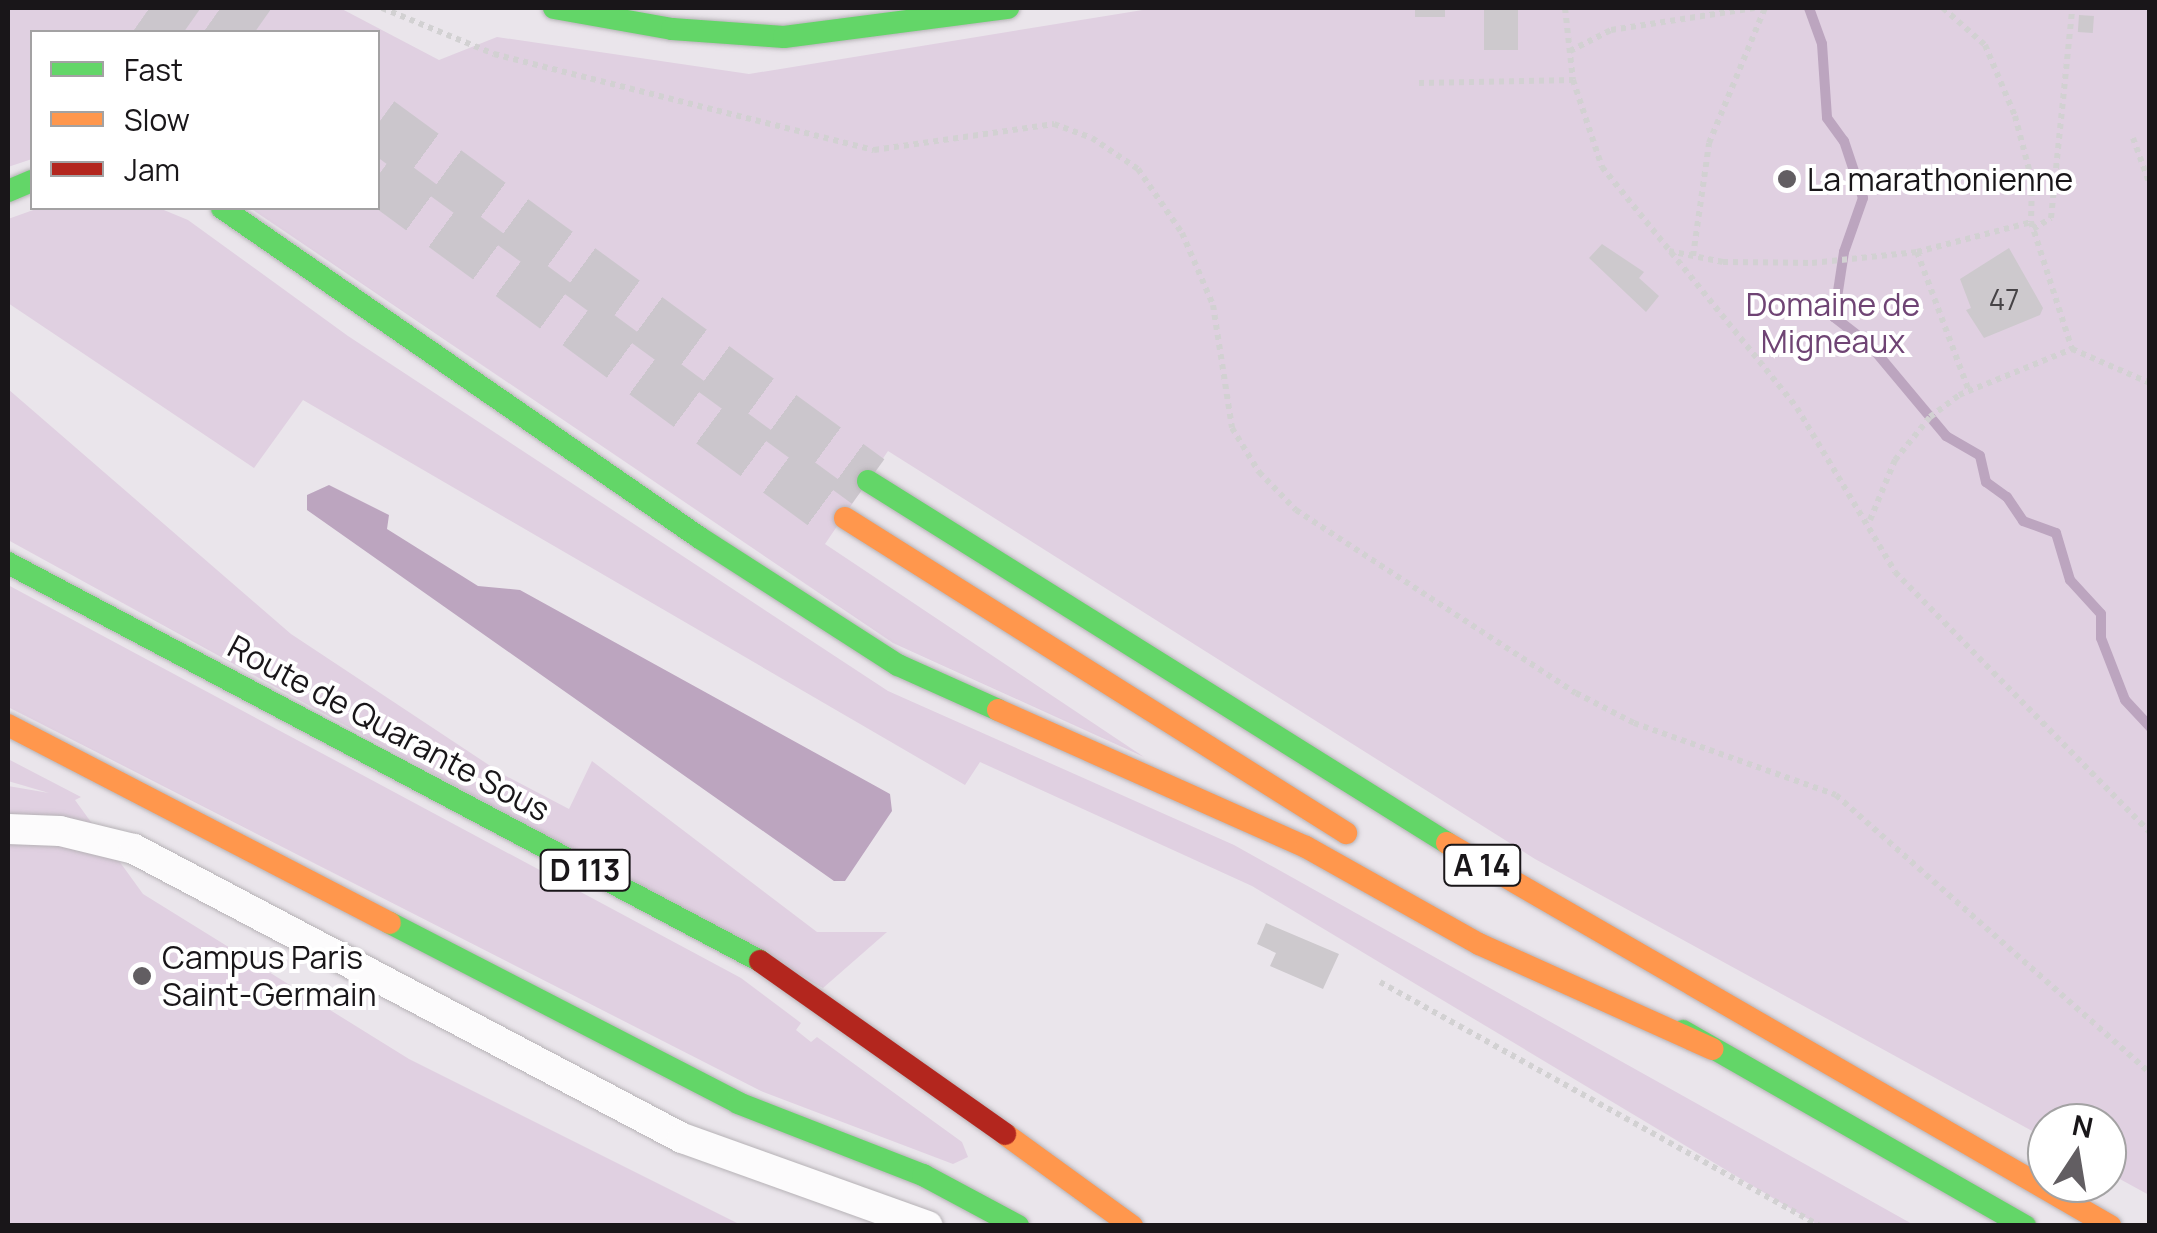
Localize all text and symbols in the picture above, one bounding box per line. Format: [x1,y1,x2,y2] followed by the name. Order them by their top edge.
[30,30,380,210] legend
[124,49,183,90] text: Fast
[124,99,190,140] text: Slow
[124,149,180,190] text: Jam
[1807,160,2073,198] place label: La marathonienne
[1776,168,1798,190] marker: La marathonienne
[1989,282,2019,316] house number: 47
[1746,286,1920,361] park label: Domaine de Migneaux
[222,627,556,829] street label: Route de Quarante Sous
[1442,840,1522,890] road number: A 14
[538,845,632,895] road number: D 113
[162,939,376,1014] place label: Campus Paris Saint-Germain
[131,965,153,987] marker: Campus Paris Saint-Germain
[2027,1103,2127,1203] north arrow
[2069,1105,2097,1146] text: N

